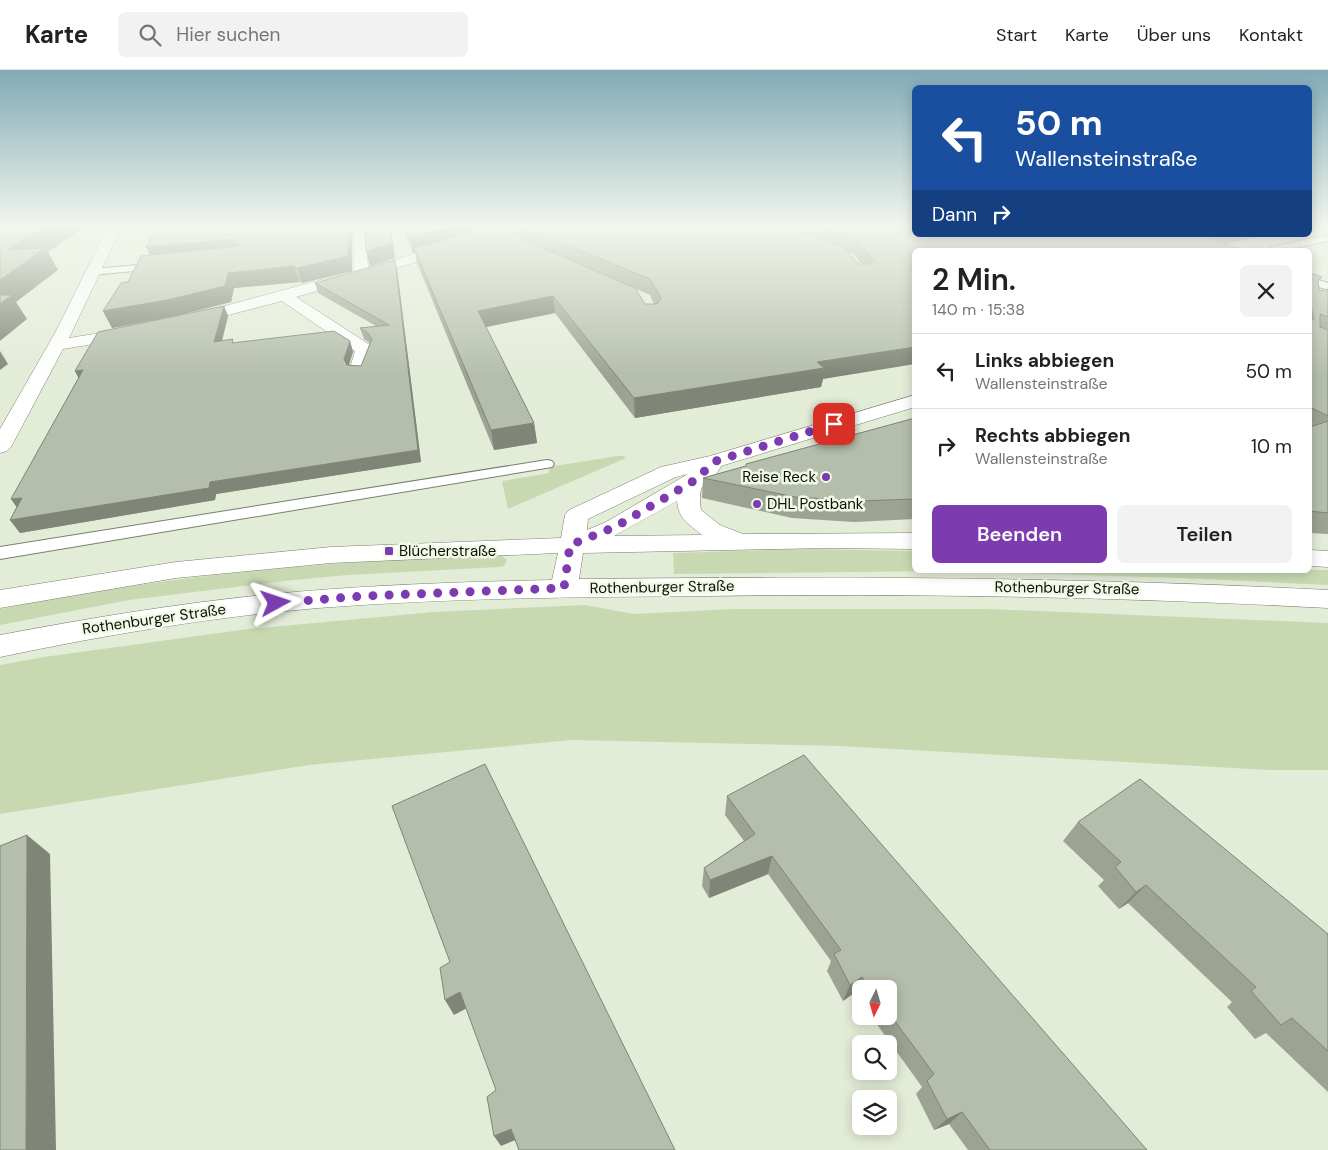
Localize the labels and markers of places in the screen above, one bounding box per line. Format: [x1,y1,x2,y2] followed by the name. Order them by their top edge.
[813,403,855,445] pin
[742,467,816,487] place label: Reise Reck
[820,471,832,483] marker: Reise Reck
[767,494,864,514] place label: DHL Postbank
[751,498,763,510] marker: DHL Postbank
[399,541,496,561] place label: Blücherstraße
[383,545,395,557] marker: Blücherstraße

